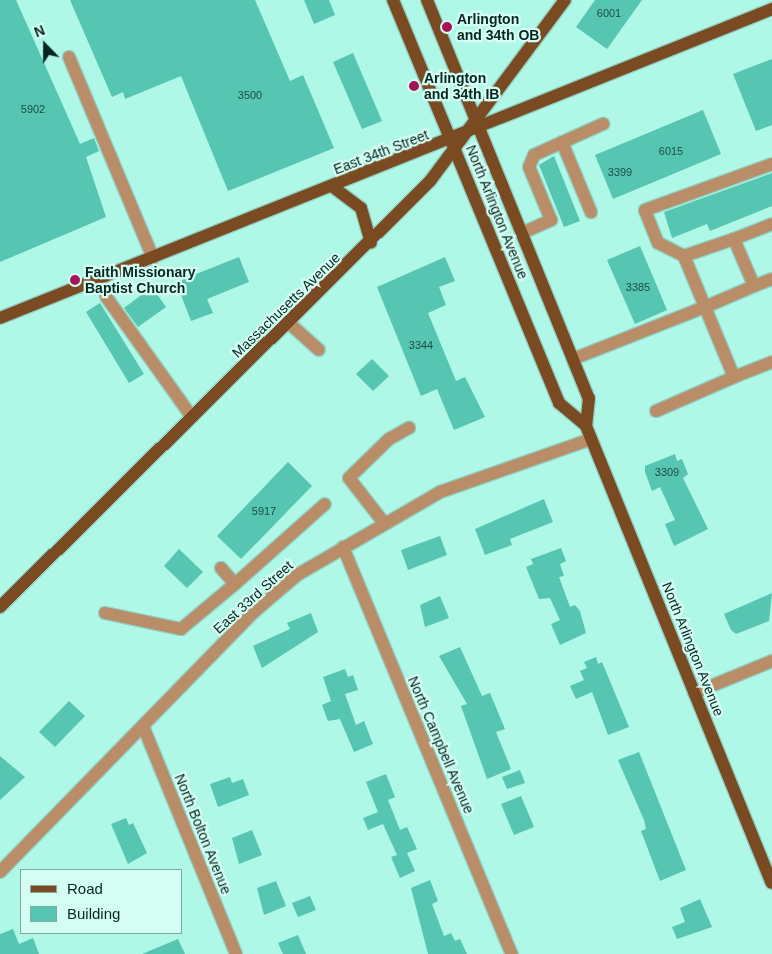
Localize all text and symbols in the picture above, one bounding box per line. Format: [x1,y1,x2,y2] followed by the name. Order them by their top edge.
[597,6,621,20] house number: 6001
[457,11,539,44] place label: Arlington and 34th OB
[20,20,70,70] north arrow
[441,21,453,33] marker: Arlington and 34th OB
[32,22,47,40] text: N
[424,70,499,102] place label: Arlington and 34th IB
[408,80,420,92] marker: Arlington and 34th IB
[238,88,262,102] house number: 3500
[21,102,45,116] house number: 5902
[331,126,431,178] street label: East 34th Street
[462,142,532,282] street label: North Arlington Avenue
[659,144,683,158] house number: 6015
[608,165,632,179] house number: 3399
[228,249,344,361] street label: Massachusetts Avenue
[85,264,195,296] place label: Faith Missionary Baptist Church
[69,274,81,286] marker: Faith Missionary Baptist Church
[626,280,650,294] house number: 3385
[409,338,433,352] house number: 3344
[655,465,679,479] house number: 3309
[252,504,276,518] house number: 5917
[210,557,296,637] street label: East 33rd Street
[658,579,728,719] street label: North Arlington Avenue
[404,673,478,817] street label: North Campbell Avenue
[171,771,235,897] street label: North Bolton Avenue
[20,869,182,934] legend
[67,880,103,897] text: Road
[67,905,120,922] text: Building

